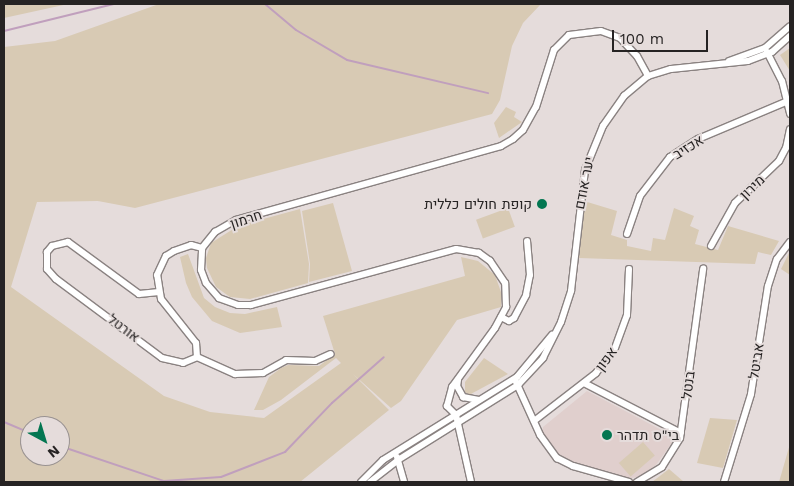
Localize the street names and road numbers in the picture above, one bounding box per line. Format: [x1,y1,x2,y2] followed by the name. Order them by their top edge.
[670,131,706,163] street label: אכזיב
[571,155,597,211] street label: יער אודם
[736,171,768,203] street label: מירון
[228,206,264,232] street label: חרמון
[105,311,143,345] street label: אורטל
[745,342,767,380] street label: אביטל
[591,344,621,374] street label: אפון
[678,370,698,400] street label: בנטל

